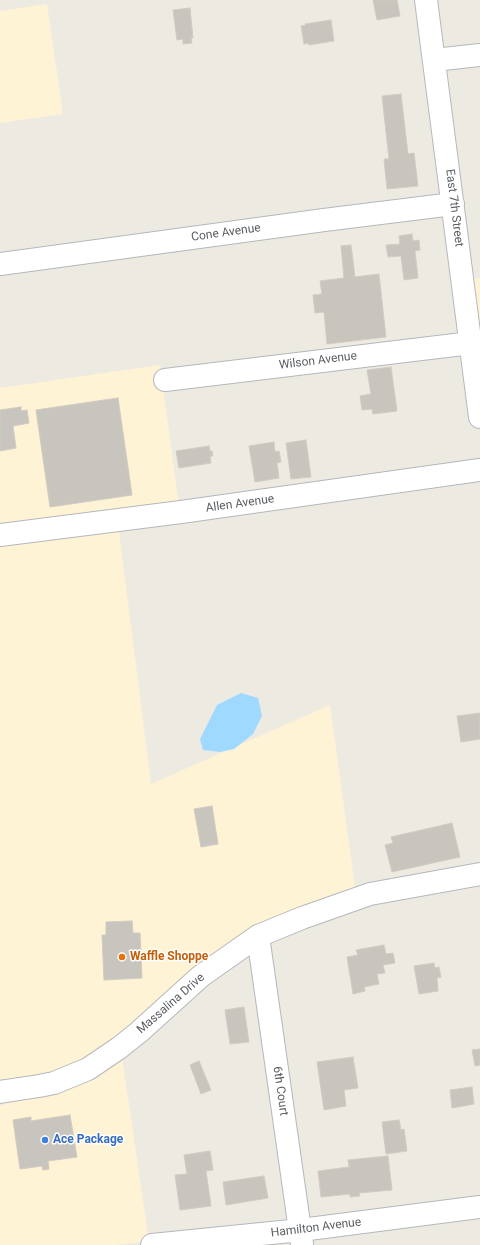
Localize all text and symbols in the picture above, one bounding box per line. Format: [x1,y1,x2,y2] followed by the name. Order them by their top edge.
[442,168,466,248] street label: East 7th Street
[190,221,262,245] street label: Cone Avenue
[278,349,358,373] street label: Wilson Avenue
[205,492,275,516] street label: Allen Avenue
[130,950,208,964] place label: Waffle Shoppe
[117,952,127,962] marker: Waffle Shoppe
[134,971,208,1037] street label: Massalina Drive
[269,1065,291,1117] street label: 6th Court
[53,1133,123,1147] place label: Ace Package
[40,1135,50,1145] marker: Ace Package
[270,1215,362,1241] street label: Hamilton Avenue

